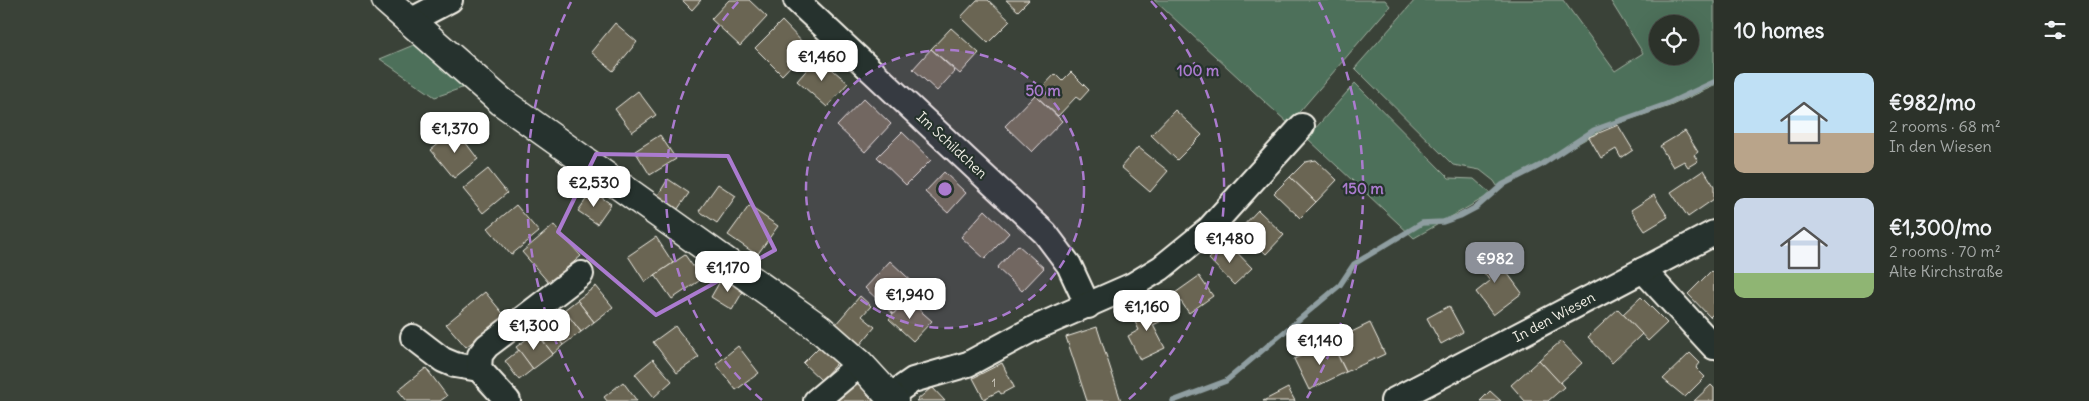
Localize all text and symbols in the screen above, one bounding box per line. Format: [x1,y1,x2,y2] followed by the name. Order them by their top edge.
[1649,15,1699,65] map controls
[1649,15,1699,65] button: locate
[2041,16,2069,44] icon: filters
[1734,17,1824,44] text: 10 homes
[781,39,863,82] pin: €1,460
[798,46,846,66] text: €1,460
[1177,61,1219,80] text: 100 m
[1025,81,1061,100] text: 50 m
[1889,89,1976,116] text: €982/mo
[1774,93,1834,153] icon: home
[913,108,991,182] street label: Im Schildchen
[414,112,496,154] pin: €1,370
[1889,116,2001,136] text: 2 rooms · 68 m²
[431,118,479,138] text: €1,370
[1889,136,1992,156] text: In den Wiesen
[553,166,635,208] pin: €2,530
[568,172,620,192] text: €2,530
[1342,179,1384,198] text: 150 m
[936,180,954,198] centre of rings
[1889,214,1992,241] text: €1,300/mo
[1774,218,1834,278] icon: home
[1189,222,1271,264] pin: €1,480
[1206,228,1254,248] text: €1,480
[1889,241,2001,261] text: 2 rooms · 70 m²
[1465,242,1525,284] pin: €982
[1476,248,1514,268] text: €982
[687,250,769,293] pin: €1,170
[706,257,750,277] text: €1,170
[1889,261,2003,281] text: Alte Kirchstraße
[869,278,951,320] pin: €1,940
[886,284,934,304] text: €1,940
[1510,288,1598,346] street label: In den Wiesen
[1106,290,1188,332] pin: €1,160
[1124,296,1170,316] text: €1,160
[493,308,575,351] pin: €1,300
[509,315,559,335] text: €1,300
[1279,324,1361,366] pin: €1,140
[1297,330,1343,350] text: €1,140
[992,376,996,390] house number: 1

